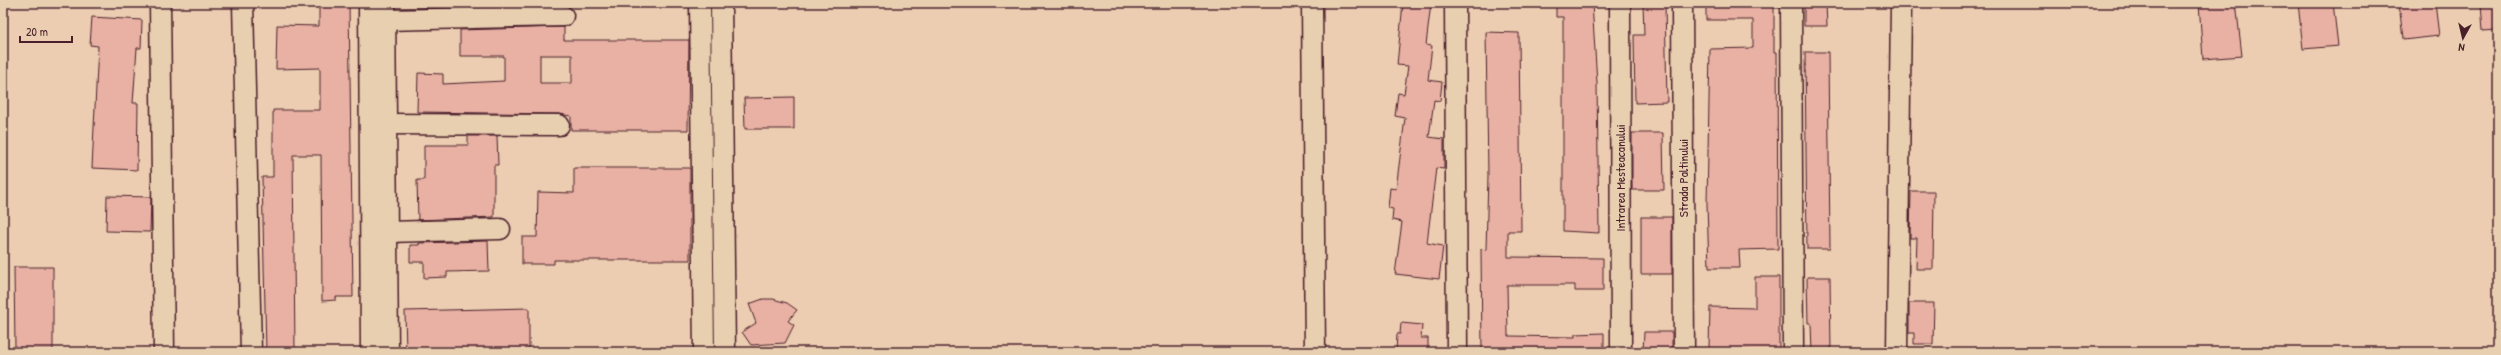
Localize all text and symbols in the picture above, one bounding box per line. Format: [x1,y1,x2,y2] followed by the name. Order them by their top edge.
[20,18,72,44] scale bar
[2443,18,2483,58] north arrow
[26,23,48,40] text: 20 m
[2458,41,2465,55] text: N
[1611,124,1629,232] street label: Intrarea Mesteacanului
[1674,139,1692,217] street label: Strada Paltinului

